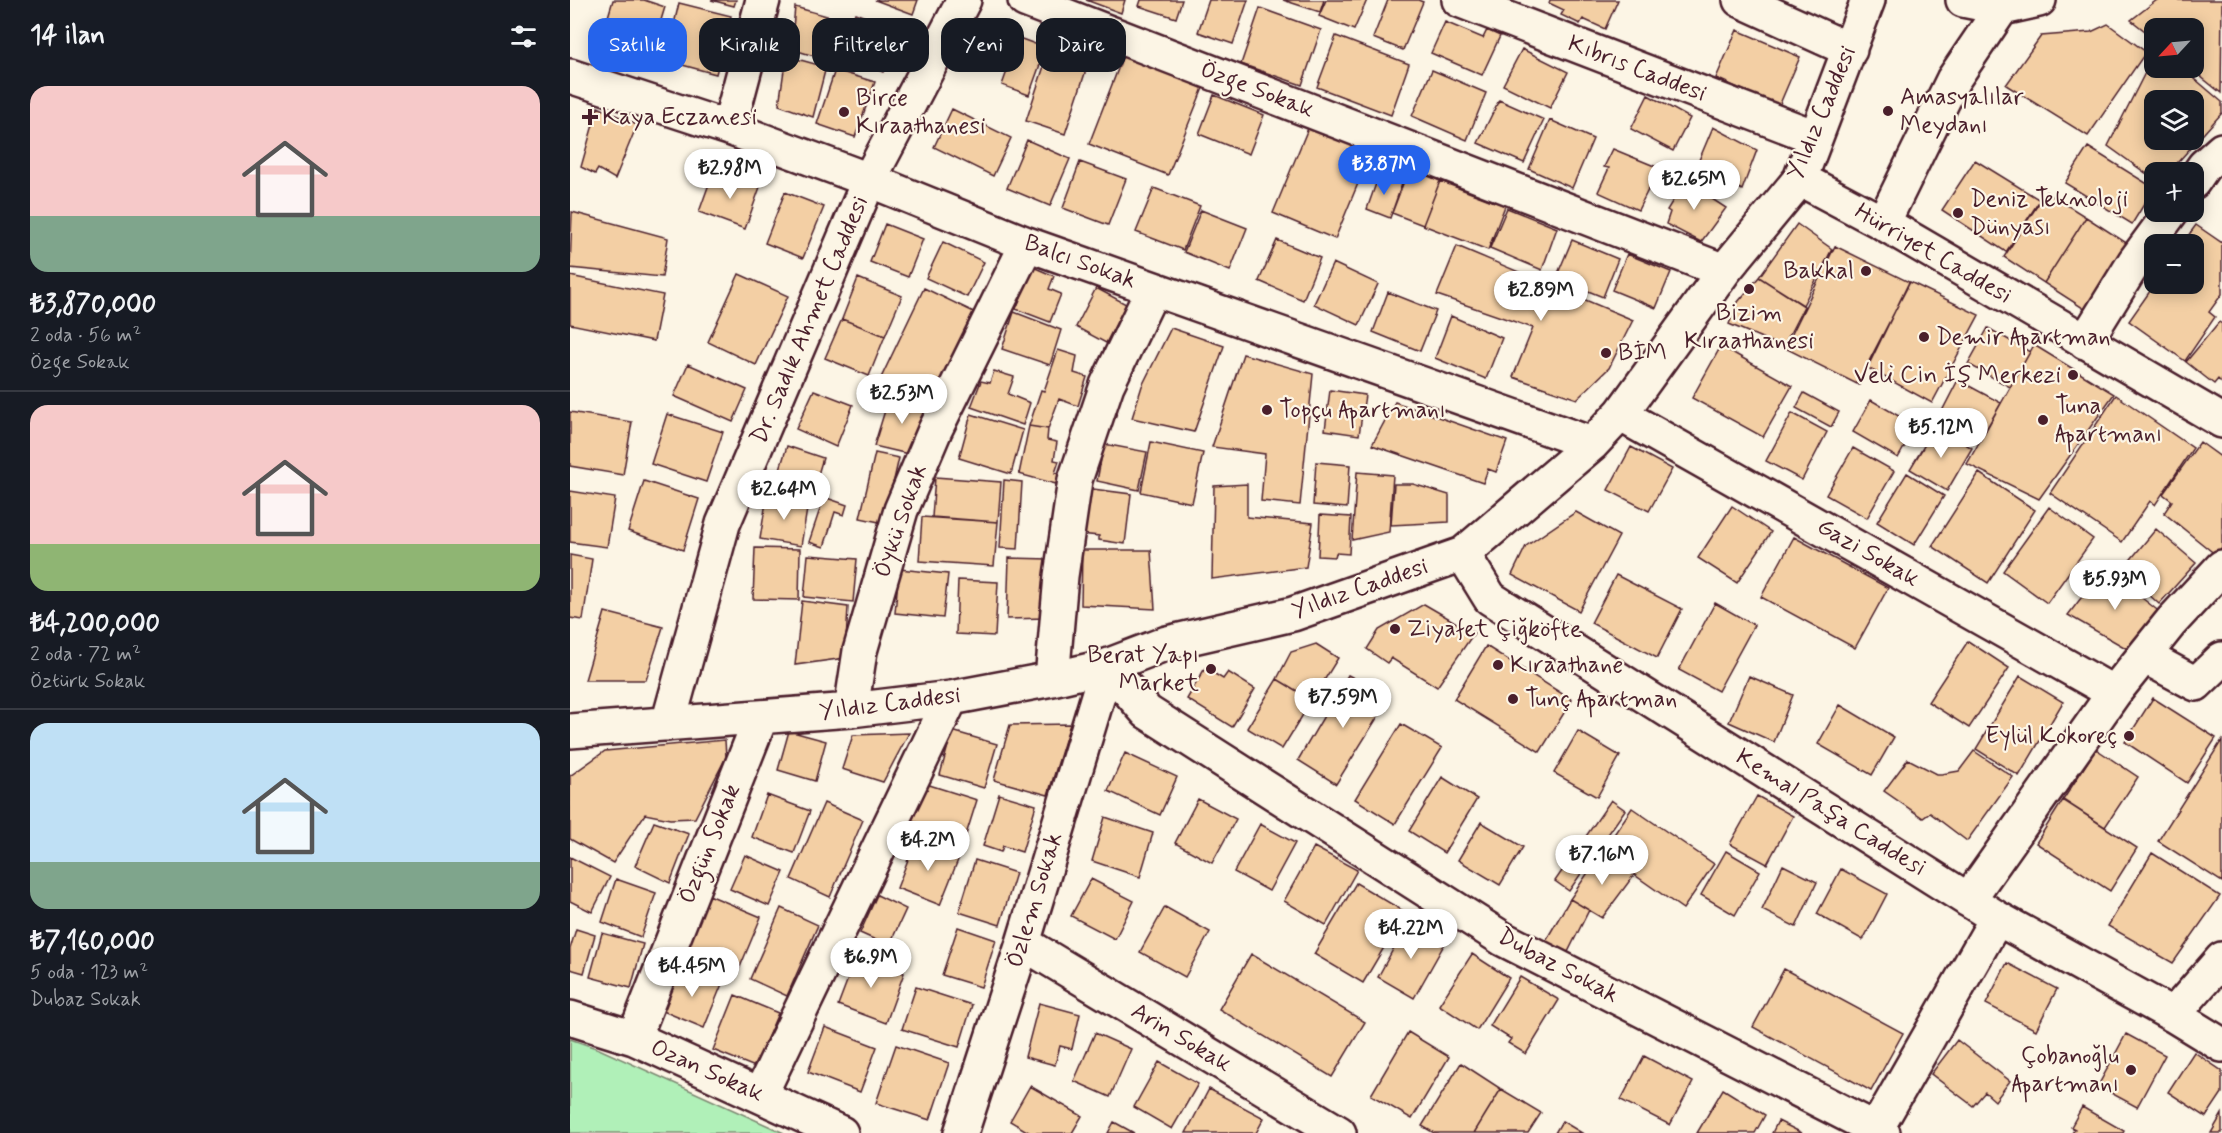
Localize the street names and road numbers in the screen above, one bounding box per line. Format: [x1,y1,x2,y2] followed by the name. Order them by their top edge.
[1563,28,1711,110] street label: Kıbrıs Caddesi
[1780,42,1864,184] street label: Yıldız Caddesi
[1195,54,1318,129] street label: Özge Sokak
[744,191,876,449] street label: Dr. Sadık Ahmet Caddesi
[1849,196,2017,312] street label: Hürriyet Caddesi
[1020,227,1140,297] street label: Balcı Sokak
[867,460,935,582] street label: Öykü Sokak
[1811,511,1925,595] street label: Gazi Sokak
[1288,551,1432,627] street label: Yıldız Caddesi
[818,680,962,728] street label: Yıldız Caddesi
[1730,742,1932,884] street label: Kemal Paşa Caddesi
[672,780,751,910] street label: Özgün Sokak
[1000,829,1070,971] street label: Özlem Sokak
[1492,921,1624,1011] street label: Dubaz Sokak
[1125,996,1237,1080] street label: Arin Sokak
[646,1032,768,1110] street label: Ozan Sokak

